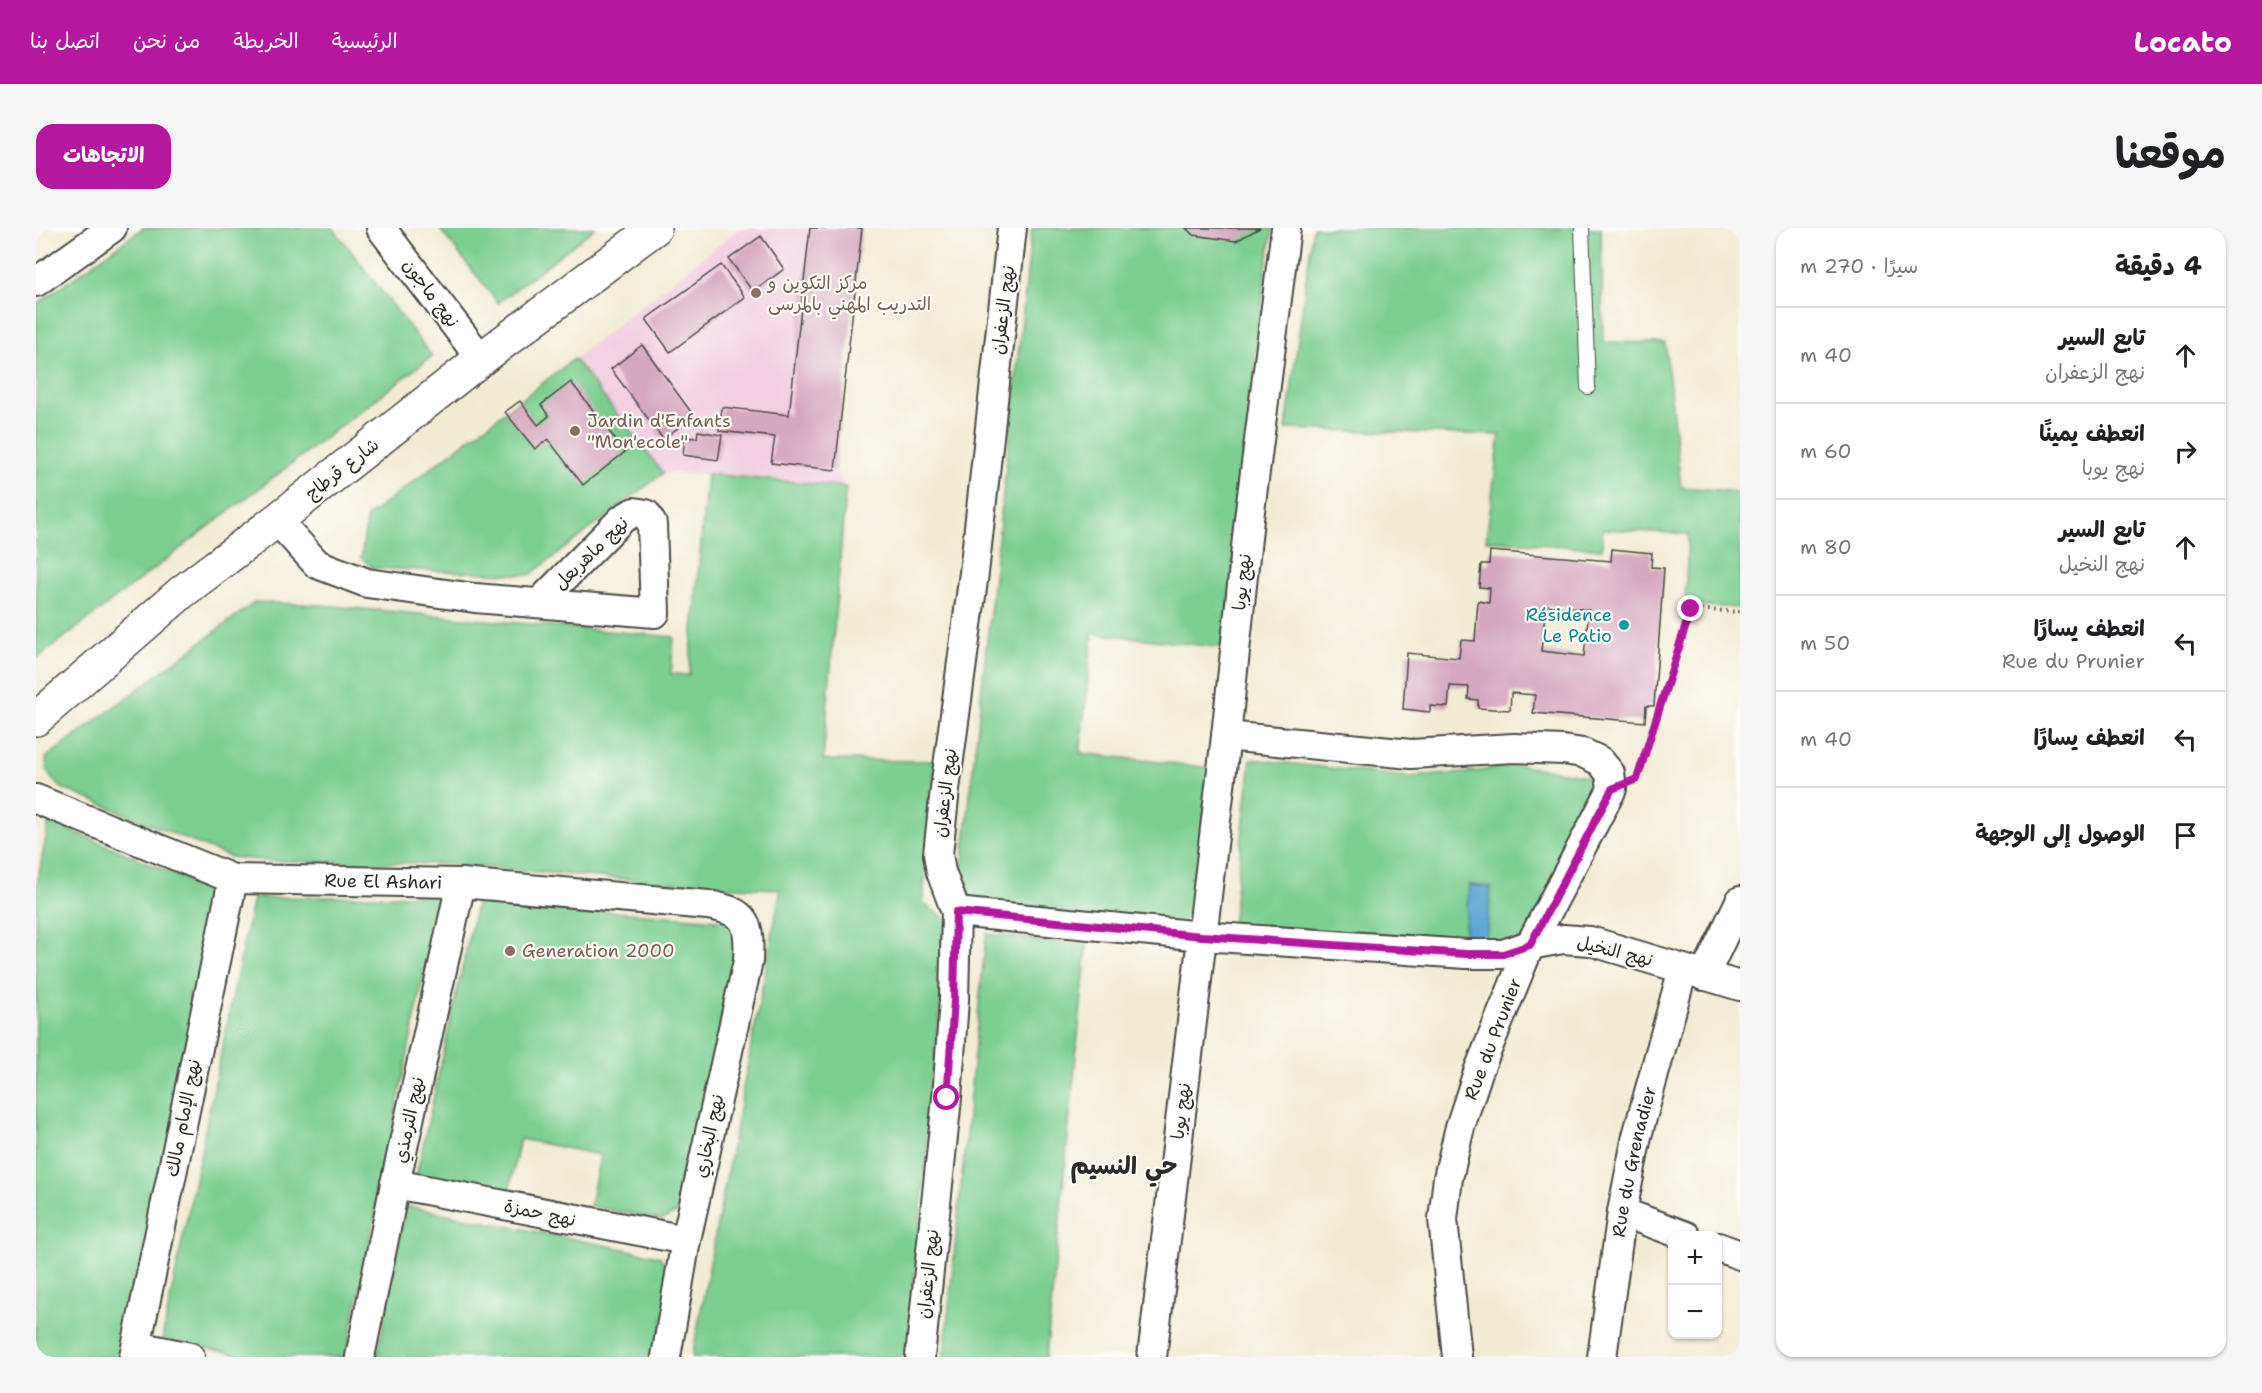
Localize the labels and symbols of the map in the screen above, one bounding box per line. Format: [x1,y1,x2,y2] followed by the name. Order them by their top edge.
[397,254,465,332] street label: نهج ماجون
[986,264,1020,356] street label: نهج الزعفران
[766,271,931,320] place label: مركز التكوين و التدريب المهني بالمرسى
[749,286,763,300] marker: مركز التكوين و التدريب المهني بالمرسى
[587,409,731,454] place label: Jardin d'Enfants "Mon'ecole"
[568,424,582,438] marker: Jardin d'Enfants "Mon'ecole"
[300,433,384,505] street label: شارع قرطاج
[548,511,634,595] street label: نهج ماهربعل
[1227,552,1257,612] street label: نهج يوبا
[1677,595,1703,621] route end
[1526,603,1612,648] place label: Résidence Le Patio
[1617,618,1631,632] marker: Résidence Le Patio
[928,747,962,839] street label: نهج الزعفران
[324,869,442,895] street label: Rue El Ashari
[1574,930,1656,972] street label: نهج النخيل
[522,939,675,963] place label: Generation 2000
[503,944,517,958] marker: Generation 2000
[1459,975,1527,1103] street label: Rue du Prunier
[160,1057,208,1179] street label: نهج الإمام مالك
[388,1075,431,1166] street label: نهج الترمذي
[1166,1081,1196,1141] street label: نهج يوبا
[933,1084,959,1110] route start
[1607,1084,1662,1239] street label: Rue du Grenadier
[688,1092,731,1180] street label: نهج البخاري
[1070,1150,1178,1187] district label: حي النسيم
[502,1194,578,1232] street label: نهج حمزة
[911,1228,945,1320] street label: نهج الزعفران

